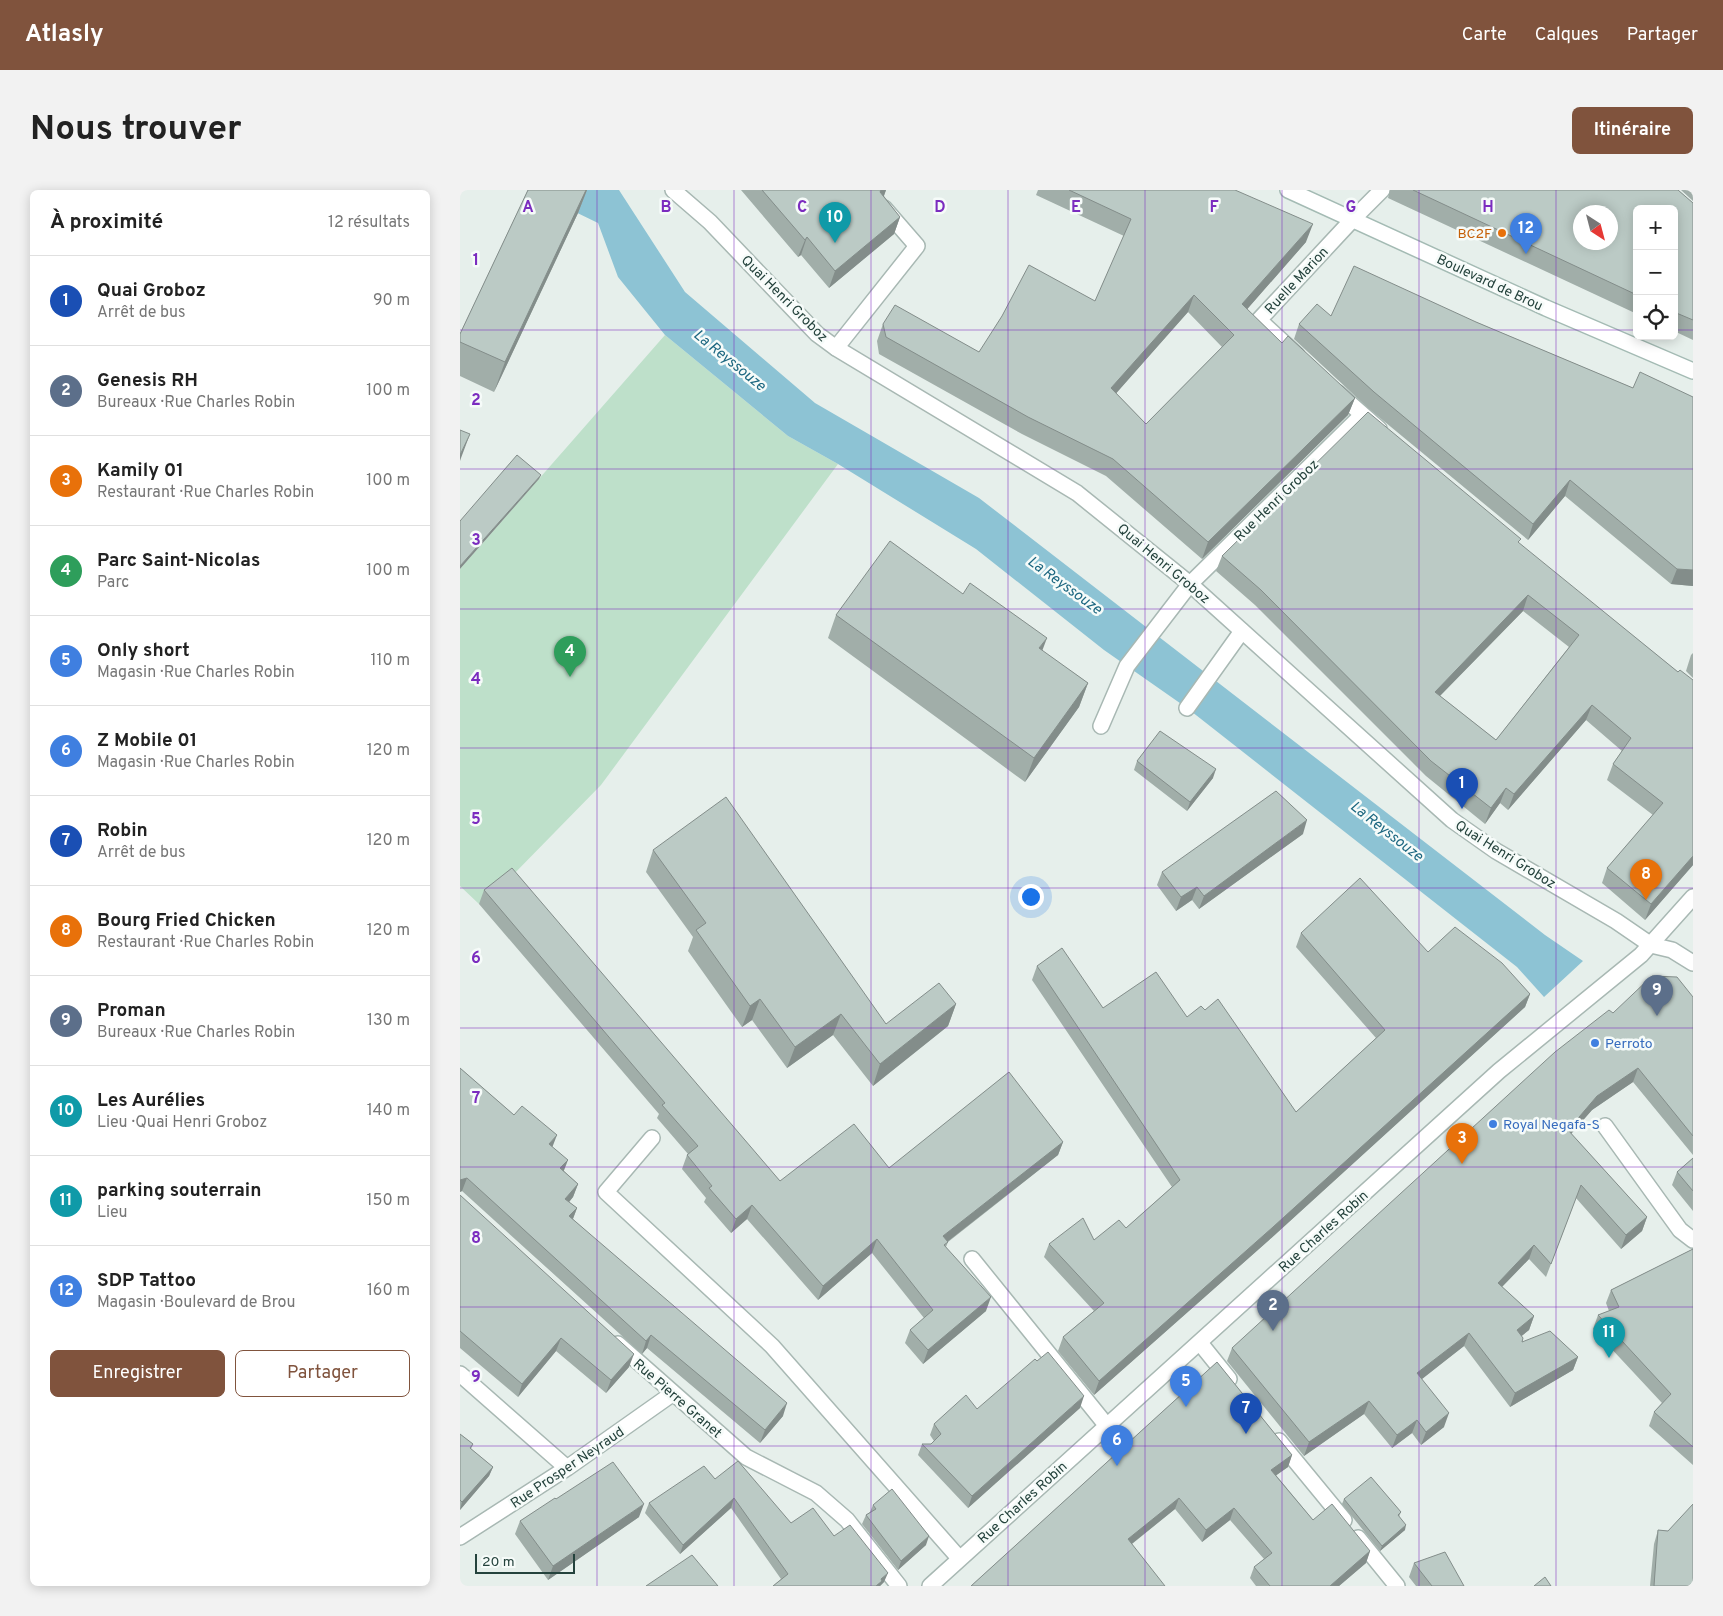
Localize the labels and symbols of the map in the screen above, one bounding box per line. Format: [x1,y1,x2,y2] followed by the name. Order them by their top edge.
[522,198,534,218] text: A
[660,198,672,218] text: B
[797,198,807,218] text: C
[934,198,946,218] text: D
[1071,198,1081,218] text: E
[1209,198,1219,218] text: F
[1346,198,1356,218] text: G
[1482,198,1494,218] text: H
[819,202,851,243] pin: 10
[1573,205,1618,250] north arrow
[1510,213,1542,254] pin: 12
[1457,226,1492,243] place label: BC2F
[1496,227,1508,239] marker: BC2F
[1262,244,1332,318] street label: Ruelle Marion
[473,251,479,271] text: 1
[1434,251,1545,315] street label: Boulevard de Brou
[737,252,831,346] street label: Quai Henri Groboz
[689,326,769,396] water label: La Reyssouze
[471,391,481,411] text: 2
[1231,456,1323,546] street label: Rue Henri Groboz
[1113,520,1213,608] street label: Quai Henri Groboz
[471,531,481,551] text: 3
[1023,553,1105,620] water label: La Reyssouze
[554,636,586,677] pin: 4
[471,670,481,690] text: 4
[1446,768,1478,809] pin: 1
[1346,798,1427,867] water label: La Reyssouze
[471,810,481,830] text: 5
[1452,817,1559,893] street label: Quai Henri Groboz
[1630,859,1662,900] pin: 8
[1018,884,1044,910] your location
[471,949,481,969] text: 6
[1641,975,1673,1016] pin: 9
[1605,1036,1653,1053] place label: Perroto
[1589,1037,1601,1049] marker: Perroto
[472,1089,480,1109] text: 7
[1503,1117,1600,1134] place label: Royal Negafa-S
[1487,1118,1499,1130] marker: Royal Negafa-S
[1446,1123,1478,1164] pin: 3
[1276,1187,1372,1277] street label: Rue Charles Robin
[471,1229,481,1249] text: 8
[1257,1290,1289,1331] pin: 2
[1593,1317,1625,1358] pin: 11
[629,1356,725,1442] street label: Rue Pierre Granet
[1170,1366,1202,1407] pin: 5
[471,1368,481,1388] text: 9
[1230,1393,1262,1434] pin: 7
[508,1424,628,1513] street label: Rue Prosper Neyraud
[1101,1425,1133,1466] pin: 6
[975,1458,1071,1548] street label: Rue Charles Robin
[475,1551,575,1574] scale bar

